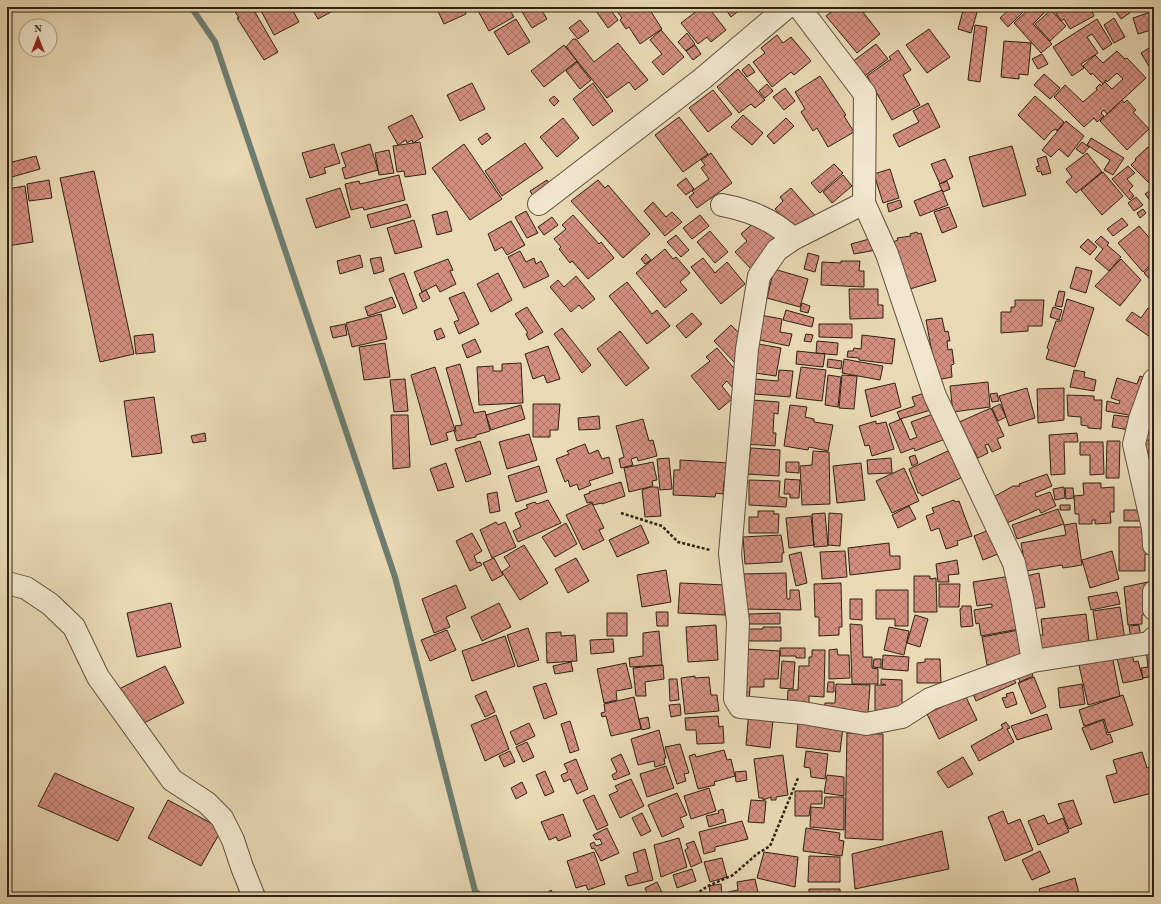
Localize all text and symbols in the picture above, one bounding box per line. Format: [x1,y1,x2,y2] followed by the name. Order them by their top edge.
[18,18,58,58] north arrow
[34,24,43,35] text: N

